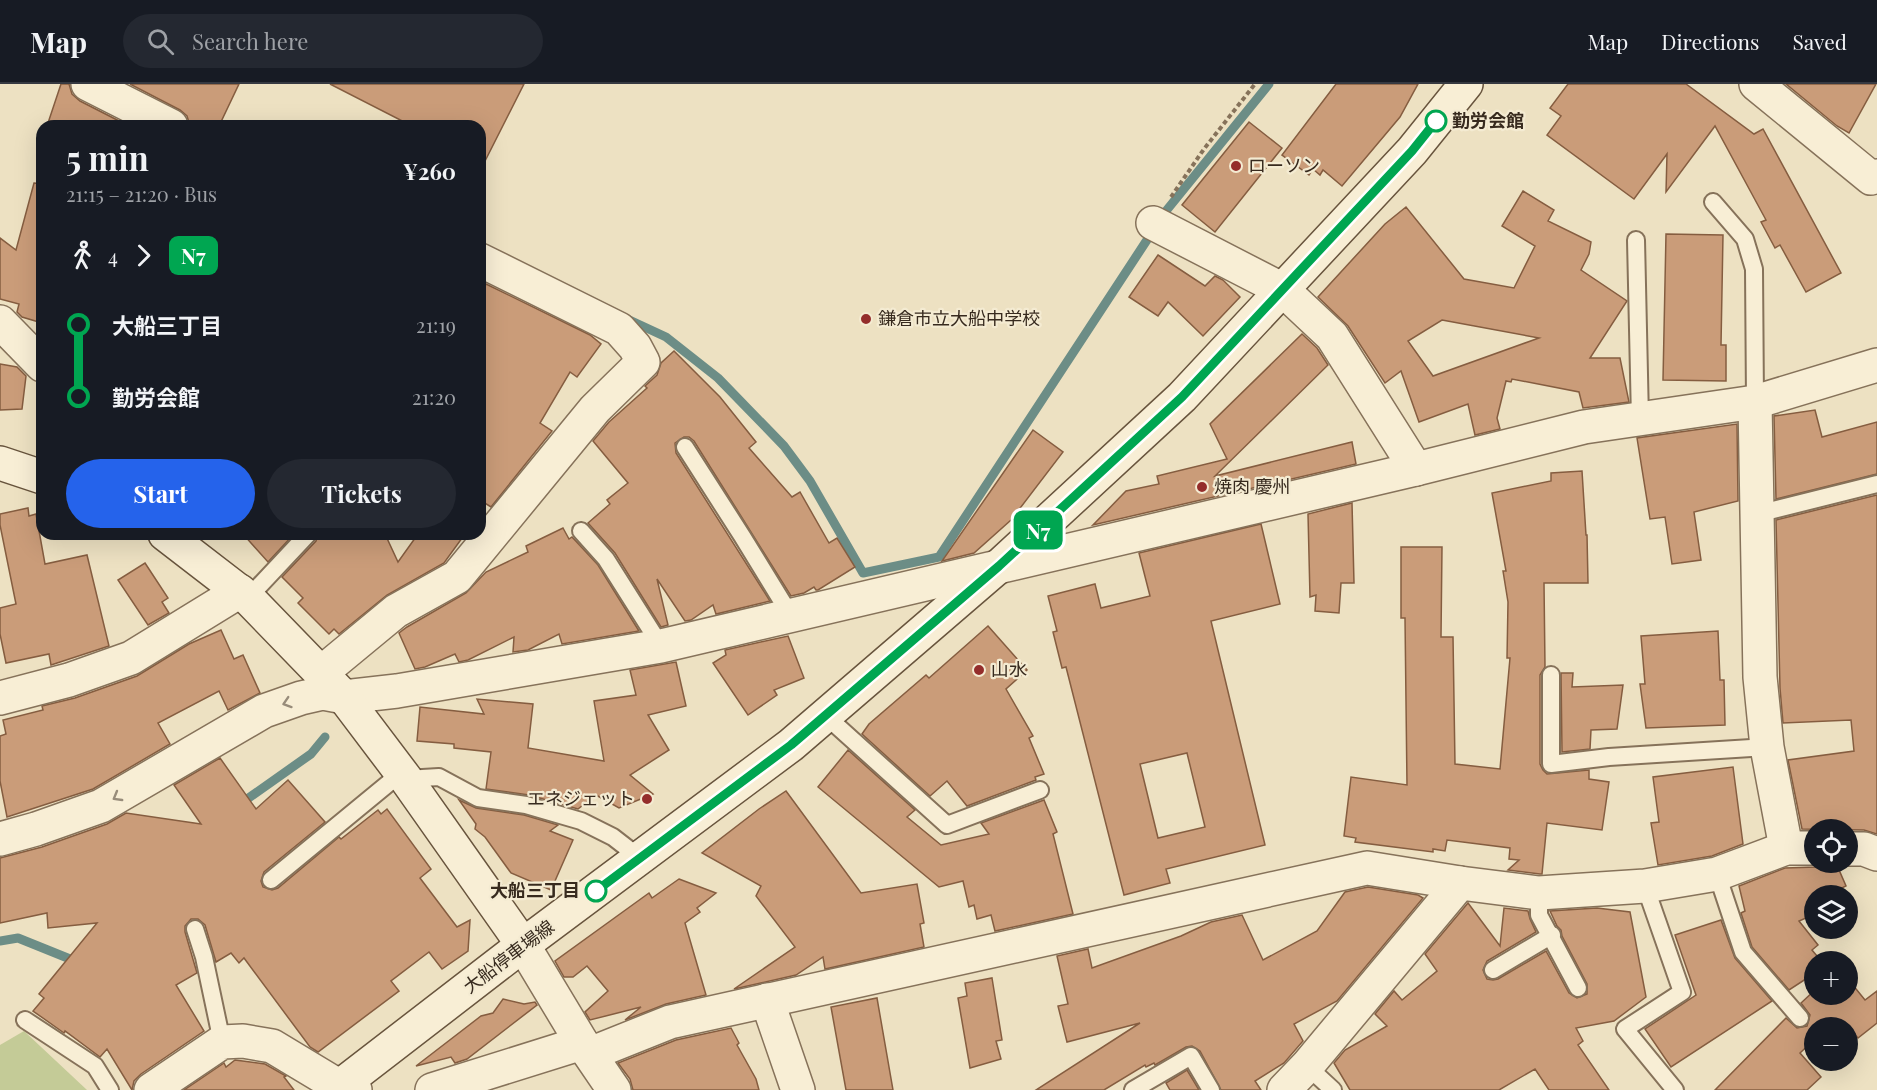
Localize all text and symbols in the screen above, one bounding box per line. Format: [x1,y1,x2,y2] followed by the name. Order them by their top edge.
[123,14,543,68] search box
[30,23,87,60] text: Map
[144,25,177,58] icon: search
[192,26,308,56] text: Search here
[1587,27,1628,55] text: Map
[1661,27,1759,55] text: Directions
[1792,27,1847,55] text: Saved
[1452,108,1524,132] place label: 勤労会館
[1425,110,1447,132] marker: 勤労会館
[66,135,149,179] text: 5 min
[1248,153,1320,177] place label: ローソン
[403,156,456,186] text: ¥260
[1229,159,1243,173] marker: ローソン
[66,180,217,207] text: 21:15 – 21:20 · Bus
[66,239,99,272] icon: walk
[127,239,160,272] icon: forward
[181,241,206,269] text: N7
[108,242,118,269] text: 4
[878,306,1040,330] place label: 鎌倉市立大船中学校
[112,310,222,340] text: 大船三丁目
[416,311,456,338] text: 21:19
[859,312,873,326] marker: 鎌倉市立大船中学校
[112,382,200,412] text: 勤労会館
[412,383,456,410] text: 21:20
[66,459,255,528] button: Start
[267,459,456,528] button: Tickets
[1214,474,1290,498] place label: 焼肉 慶州
[1195,480,1209,494] marker: 焼肉 慶州
[1011,510,1065,550] line badge: N7
[1026,516,1050,544] text: N7
[991,657,1027,681] place label: 山水
[972,663,986,677] marker: 山水
[282,696,293,708] one-way arrow
[527,786,635,810] place label: エネジェット
[113,790,123,801] one-way arrow
[640,792,654,806] marker: エネジェット
[1804,819,1858,1071] map controls
[1804,819,1858,873] button: locate
[490,878,580,902] place label: 大船三丁目
[585,880,607,902] marker: 大船三丁目
[1804,885,1858,939] button: layers
[458,914,559,998] street label: 大船停車場線
[1804,951,1858,1005] button: +
[1804,1017,1858,1071] button: −

